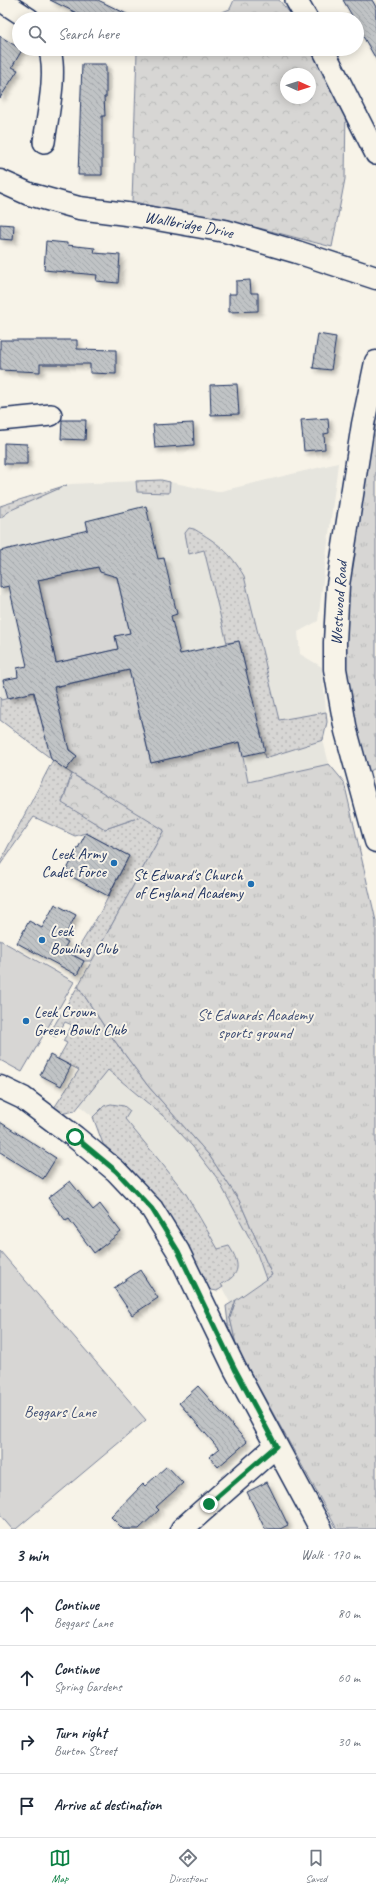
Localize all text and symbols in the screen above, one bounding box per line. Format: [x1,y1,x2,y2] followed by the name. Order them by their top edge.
[12,12,364,56] search box
[26,23,48,45] icon: search
[58,25,119,44] text: Search here
[280,68,316,104] north arrow
[143,207,237,243] street label: Wallbridge Drive
[326,558,352,646] street label: Westwood Road
[42,844,108,882] place label: Leek Army Cadet Force
[109,858,119,868] marker: Leek Army Cadet Force
[133,865,245,903] place label: St Edward's Church of England Academy
[246,879,256,889] marker: St Edward's Church of England Academy
[50,921,119,959] place label: Leek Bowling Club
[37,935,47,945] marker: Leek Bowling Club
[34,1002,127,1040] place label: Leek Crown Green Bowls Club
[197,1005,314,1043] park label: St Edwards Academy sports ground
[21,1016,31,1026] marker: Leek Crown Green Bowls Club
[66,1128,84,1146] route start
[24,1402,98,1422] park label: Beggars Lane
[200,1495,218,1513] route end
[16,1545,49,1566] text: 3 min
[301,1547,360,1563] text: Walk · 170 m
[54,1596,99,1615] text: Continue
[16,1603,38,1625] icon: ahead
[338,1606,360,1622] text: 80 m
[54,1615,113,1631] text: Beggars Lane
[54,1660,99,1679] text: Continue
[16,1667,38,1689] icon: ahead
[338,1670,360,1686] text: 60 m
[54,1679,122,1695] text: Spring Gardens
[54,1724,107,1743] text: Turn right
[16,1731,38,1753] icon: right
[338,1734,360,1750] text: 30 m
[54,1743,116,1759] text: Burton Street
[16,1795,38,1817] icon: arrive
[54,1796,161,1815] text: Arrive at destination
[49,1847,71,1885] tab: Map
[169,1847,207,1885] tab: Directions
[305,1847,327,1885] tab: Saved

